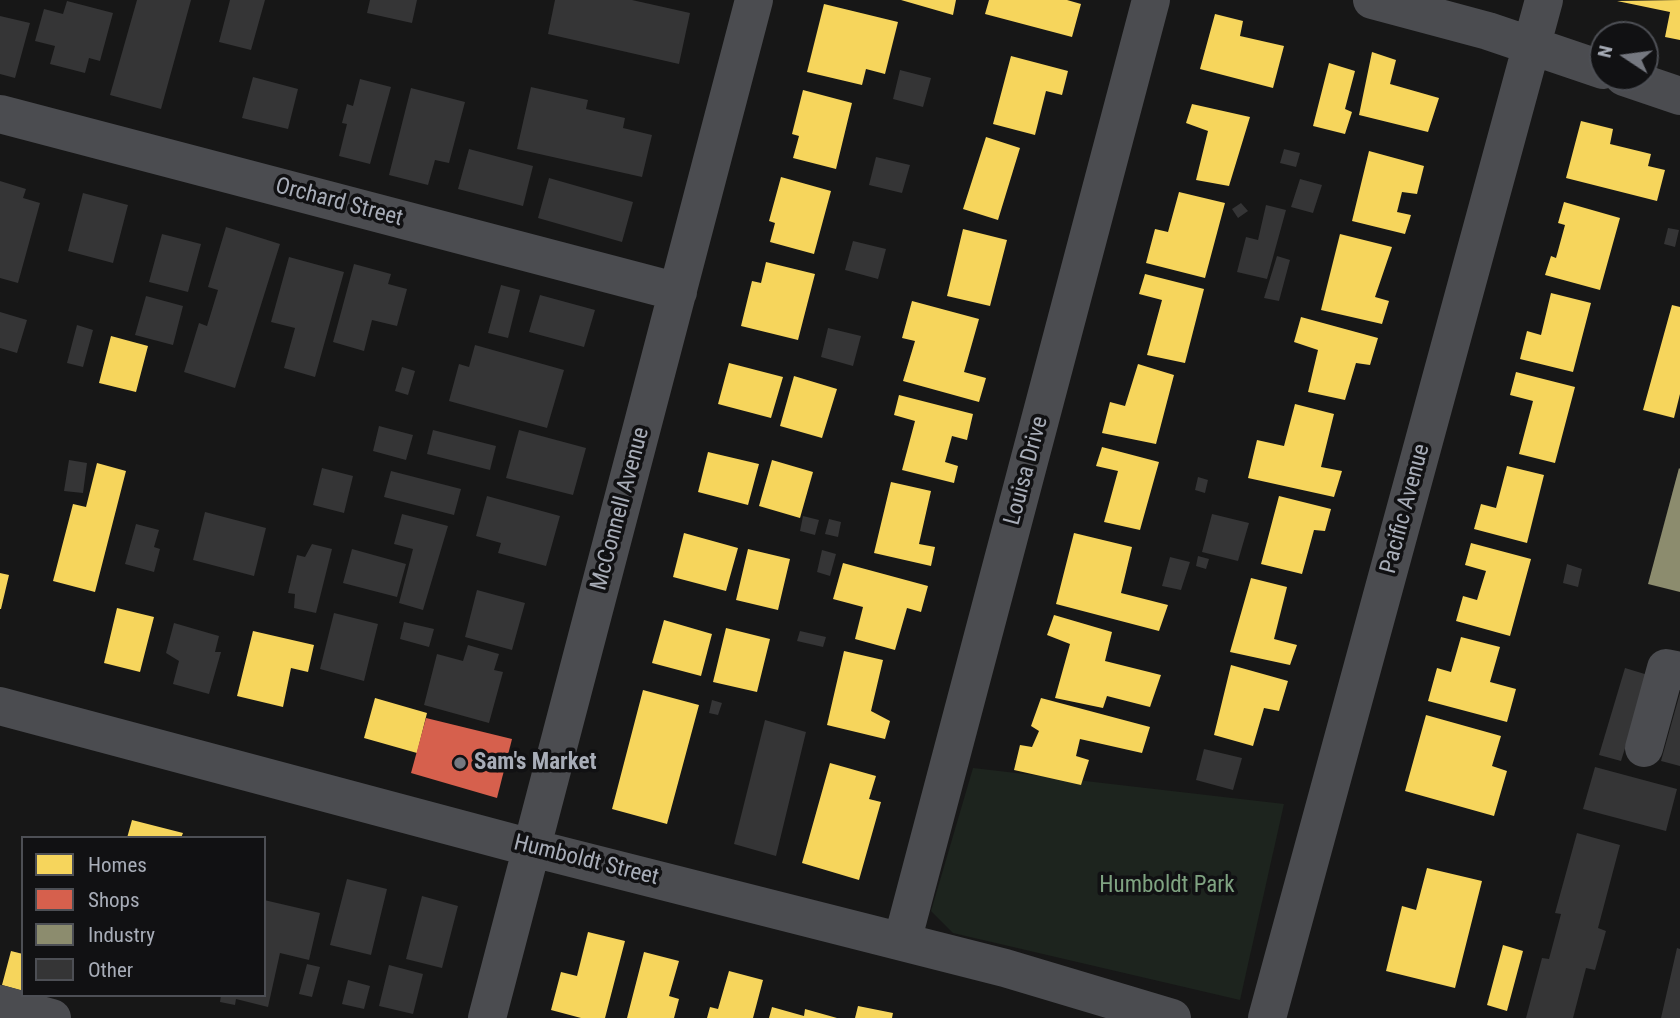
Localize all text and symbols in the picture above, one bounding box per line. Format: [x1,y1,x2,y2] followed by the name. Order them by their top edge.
[1589,21,1659,91] north arrow
[1592,43,1618,60] text: N
[272,173,406,233] street label: Orchard Street
[999,414,1055,528] street label: Louisa Drive
[586,424,656,594] street label: McConnell Avenue
[1375,441,1437,577] street label: Pacific Avenue
[474,749,597,777] place label: Sam's Market
[452,755,468,771] marker: Sam's Market
[511,830,661,892] street label: Humboldt Street
[21,836,266,997] legend
[88,853,147,877] text: Homes
[1099,872,1235,900] park label: Humboldt Park
[88,888,140,912] text: Shops
[88,923,155,947] text: Industry
[88,958,133,982] text: Other

